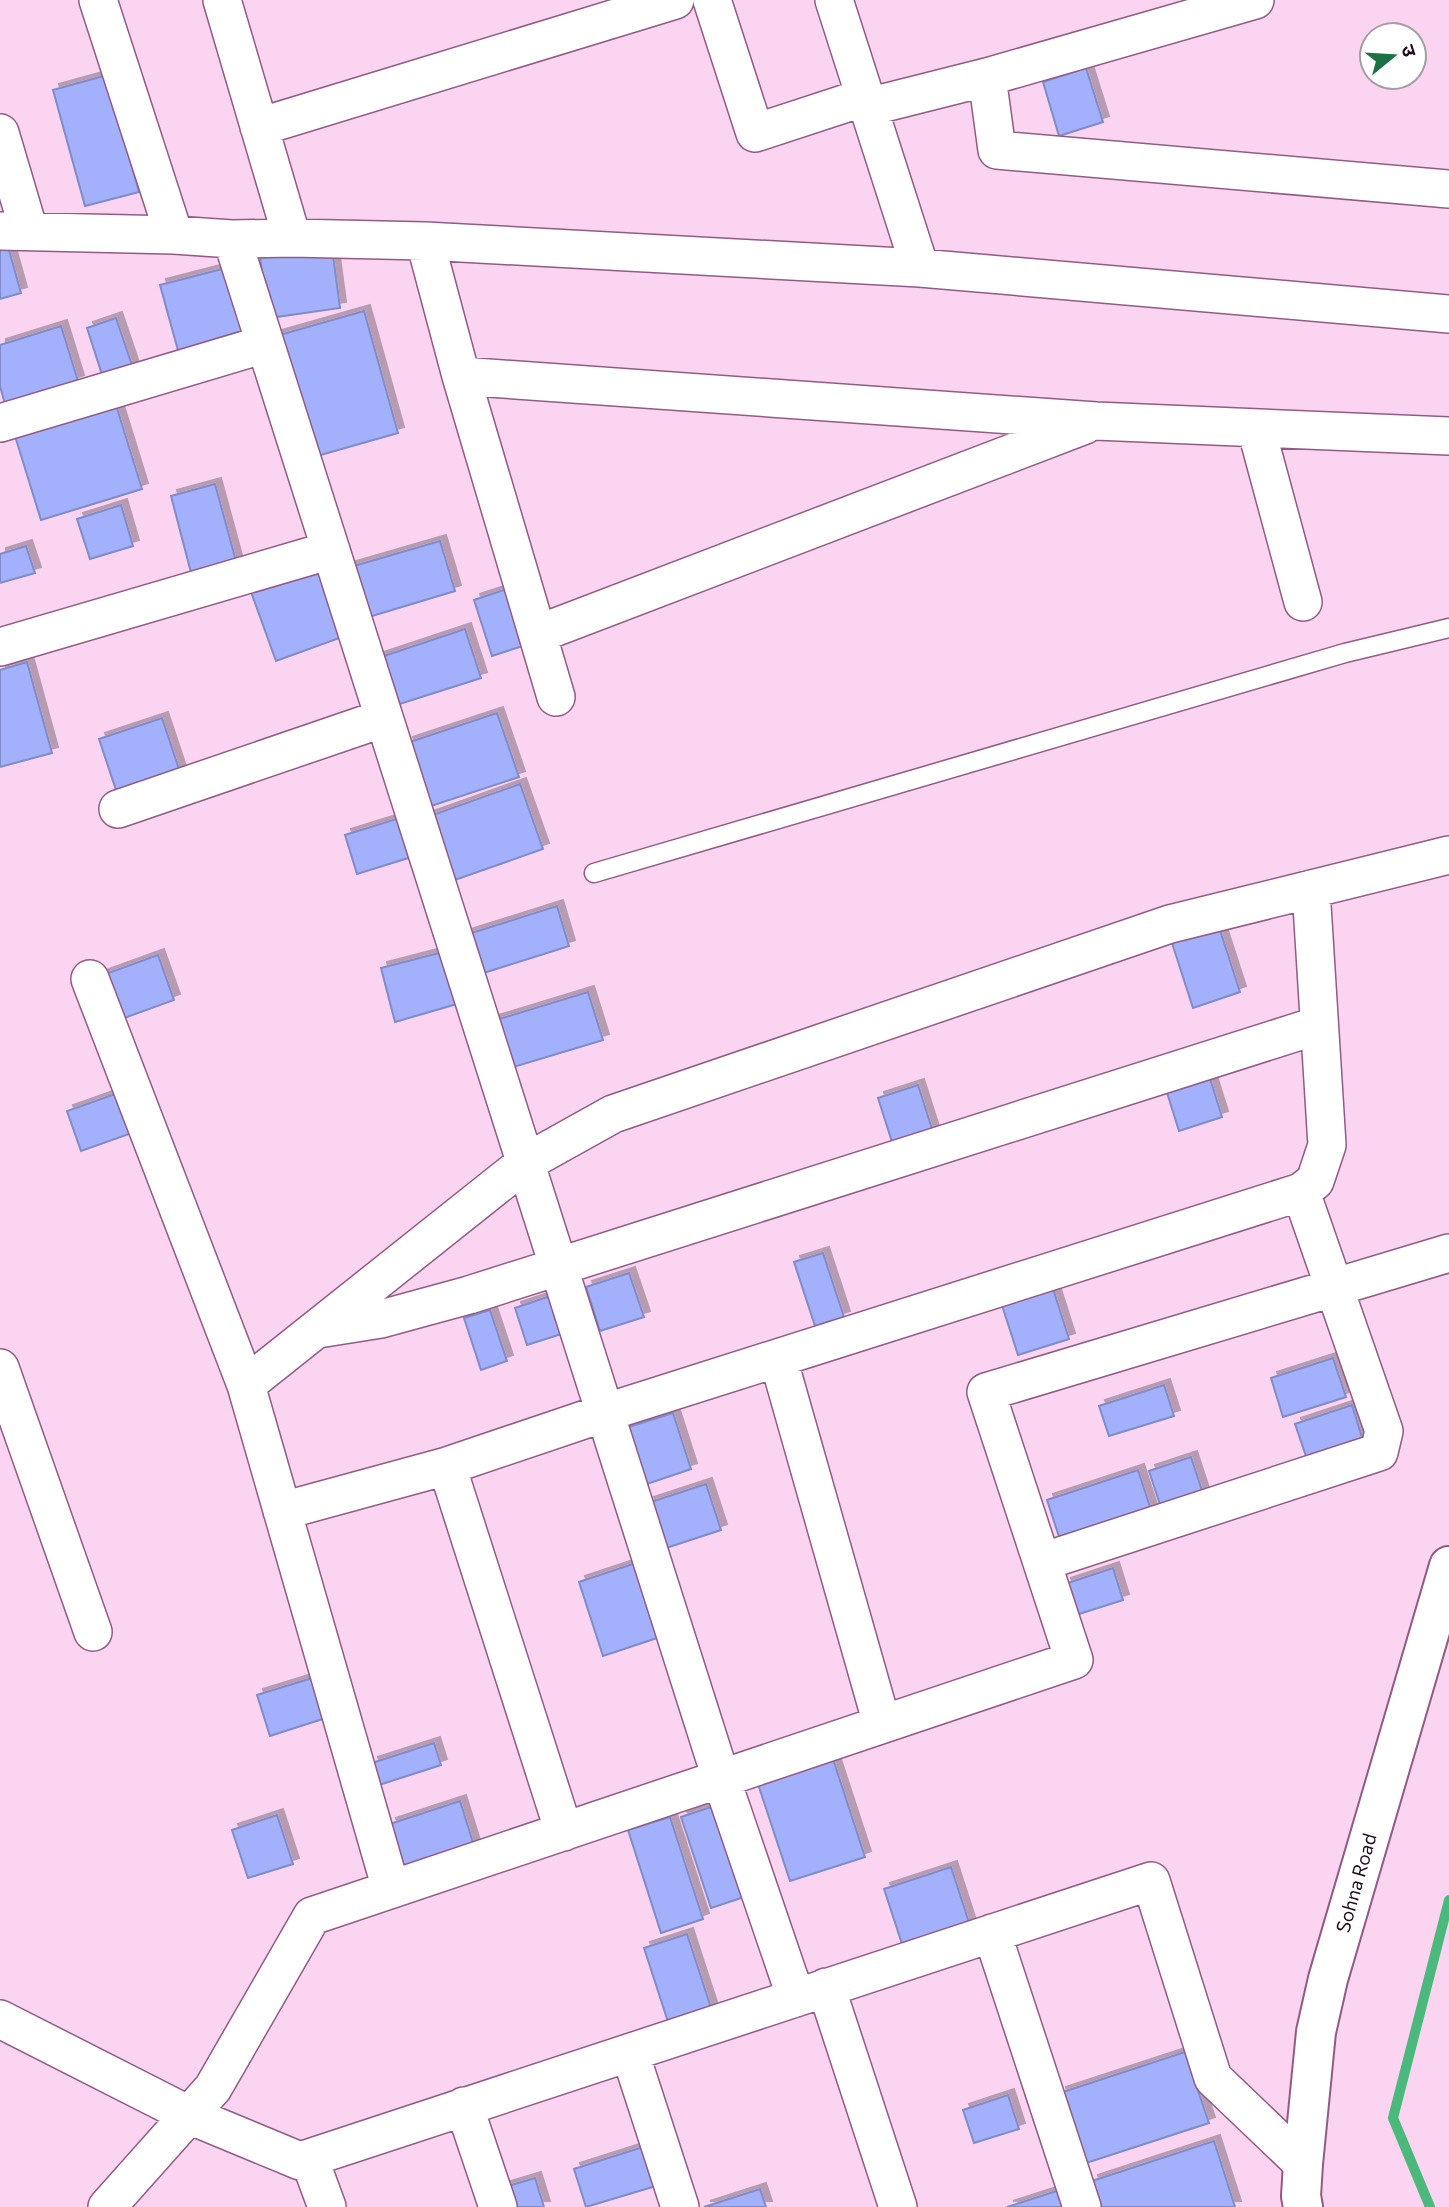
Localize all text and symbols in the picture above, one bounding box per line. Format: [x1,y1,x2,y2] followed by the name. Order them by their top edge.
[1358,21,1428,91] north arrow
[1397,42,1423,60] text: उ
[1330,1831,1381,1935] street label: Sohna Road

